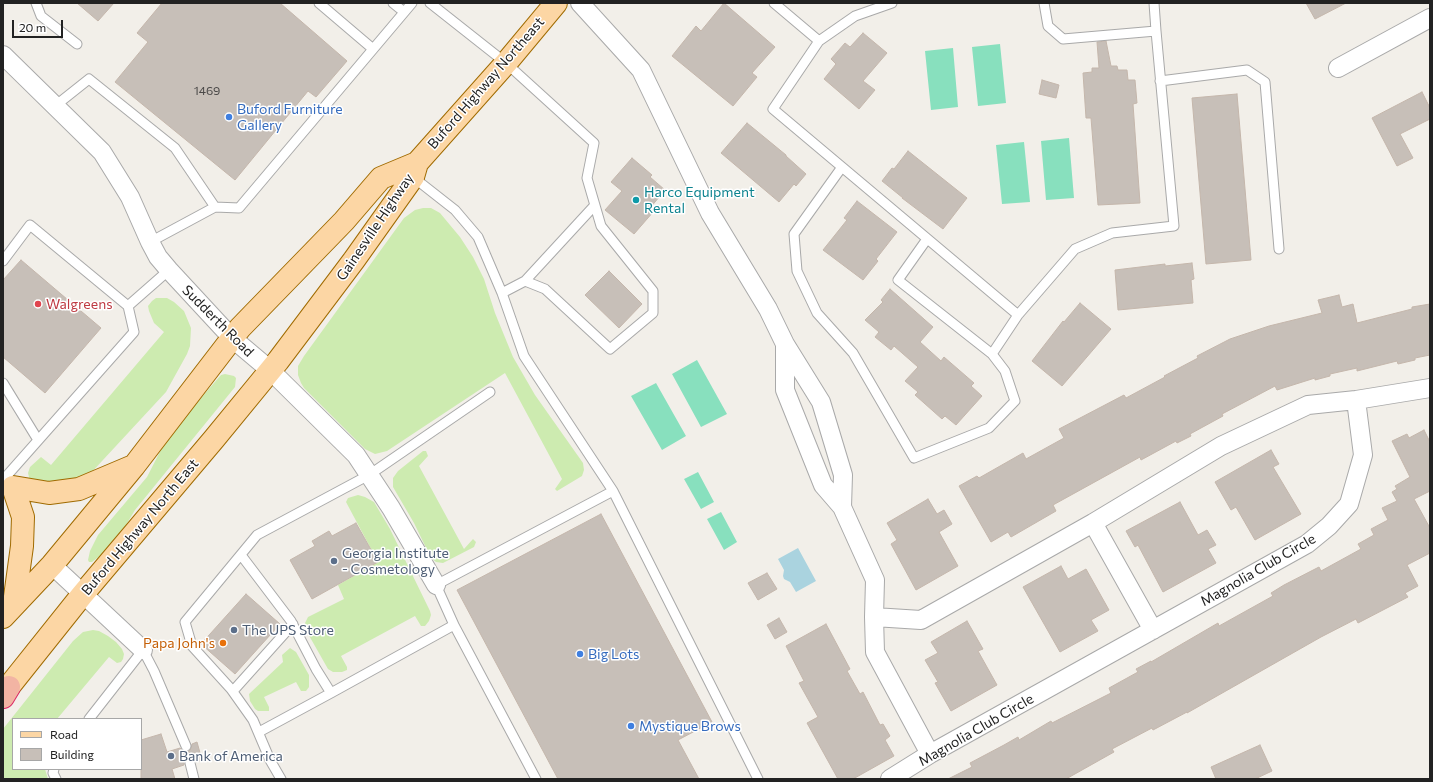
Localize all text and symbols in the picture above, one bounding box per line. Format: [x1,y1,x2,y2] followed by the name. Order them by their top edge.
[14,12,65,38] scale bar
[424,14,548,152] street label: Buford Highway Northeast
[19,20,46,34] text: 20 m
[194,84,220,98] house number: 1469
[237,101,343,134] place label: Buford Furniture Gallery
[224,112,234,122] marker: Buford Furniture Gallery
[333,170,417,284] street label: Gainesville Highway
[644,184,755,216] place label: Harco Equipment Rental
[631,195,641,205] marker: Harco Equipment Rental
[179,282,257,360] street label: Sudderth Road
[46,296,113,312] place label: Walgreens
[33,299,43,309] marker: Walgreens
[78,455,202,599] street label: Buford Highway North East
[1197,530,1319,610] street label: Magnolia Club Circle
[342,545,449,578] place label: Georgia Institute - Cosmetology
[329,556,339,566] marker: Georgia Institute - Cosmetology
[242,622,334,638] place label: The UPS Store
[229,625,239,635] marker: The UPS Store
[143,635,215,651] place label: Papa John's
[218,638,228,648] marker: Papa John's
[588,646,639,662] place label: Big Lots
[575,649,585,659] marker: Big Lots
[915,690,1037,770] street label: Magnolia Club Circle
[12,718,142,770] legend
[639,718,741,734] place label: Mystique Brows
[626,721,636,731] marker: Mystique Brows
[50,727,78,741] text: Road
[50,747,94,761] text: Building
[179,748,283,764] place label: Bank of America
[166,751,176,761] marker: Bank of America

